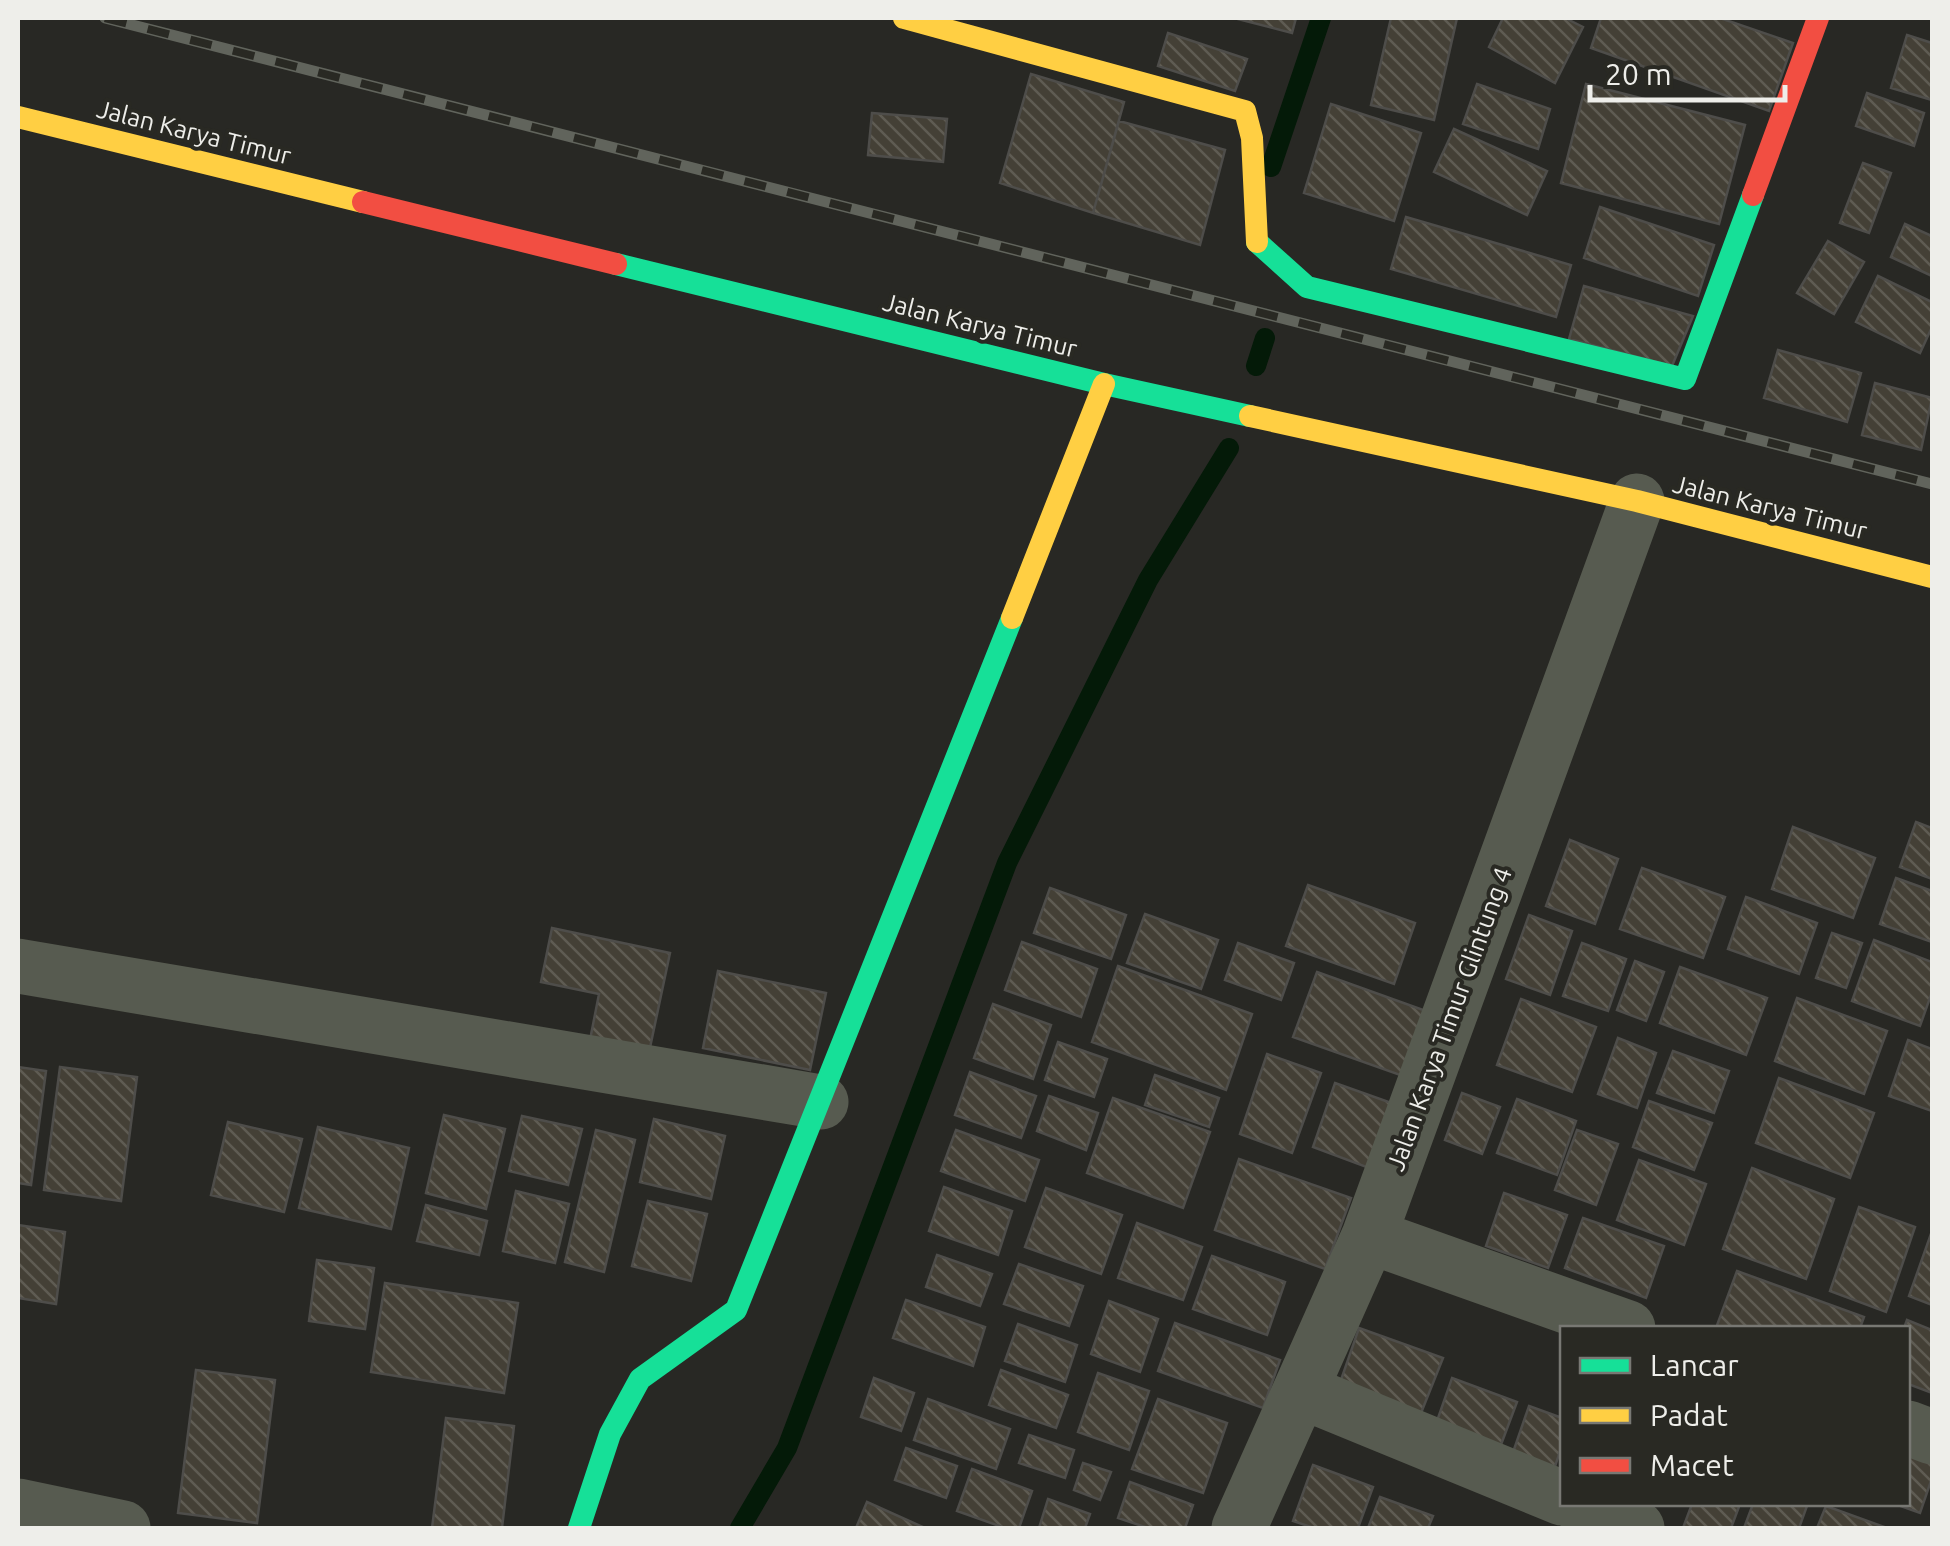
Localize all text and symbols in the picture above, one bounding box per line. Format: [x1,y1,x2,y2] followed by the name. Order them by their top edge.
[1590,40,1785,102] scale bar
[1605,57,1672,91] text: 20 m
[94,94,294,170] street label: Jalan Karya Timur
[880,287,1080,363] street label: Jalan Karya Timur
[1670,469,1870,545] street label: Jalan Karya Timur
[1381,863,1517,1175] street label: Jalan Karya Timur Glintung 4
[1560,1326,1910,1506] legend
[1650,1348,1739,1382] text: Lancar
[1650,1398,1728,1432] text: Padat
[1650,1448,1734,1482] text: Macet

